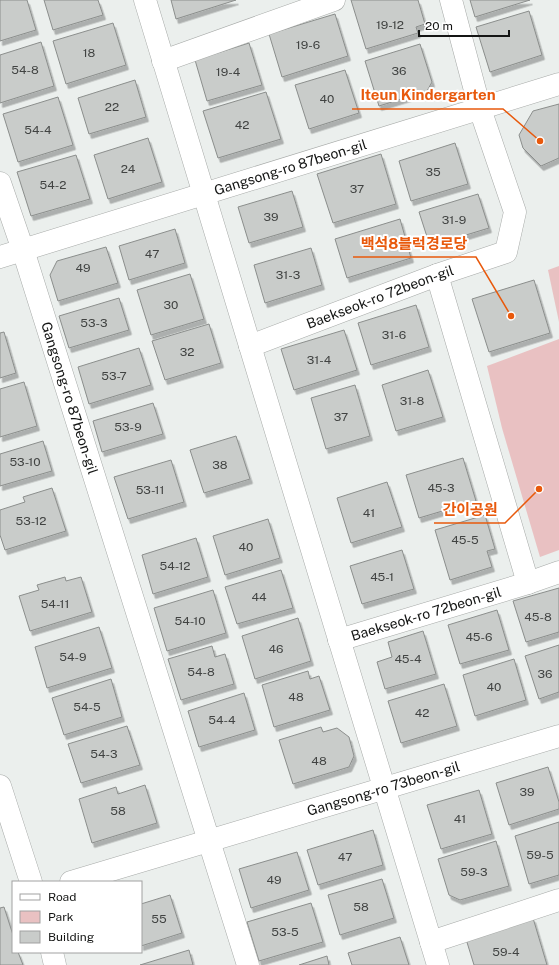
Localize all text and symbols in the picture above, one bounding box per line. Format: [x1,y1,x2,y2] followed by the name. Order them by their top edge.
[419,12,509,38] scale bar
[376,18,404,32] house number: 19-12
[425,19,453,33] text: 20 m
[296,38,320,52] house number: 19-6
[83,46,96,60] house number: 18
[11,63,39,77] house number: 54-8
[392,64,406,78] house number: 36
[216,65,241,79] house number: 19-4
[352,82,503,109] callout: Iteun Kindergarten
[360,86,496,103] text: Iteun Kindergarten
[320,92,334,106] house number: 40
[105,100,119,114] house number: 22
[235,118,249,132] house number: 42
[24,123,52,137] house number: 54-4
[212,136,369,198] street label: Gangsong-ro 87beon-gil
[121,162,136,176] house number: 24
[425,165,441,179] house number: 35
[40,178,66,192] house number: 54-2
[350,182,364,196] house number: 37
[264,210,278,224] house number: 39
[442,213,466,227] house number: 31-9
[353,230,476,257] callout: 백석8블럭경로당
[361,235,468,252] text: 백석8블럭경로당
[145,247,159,261] house number: 47
[75,261,91,275] house number: 49
[304,262,456,332] street label: Baekseok-ro 72beon-gil
[276,268,300,282] house number: 31-3
[164,298,178,312] house number: 30
[80,316,108,330] house number: 53-3
[38,320,101,476] street label: Gangsong-ro 87beon-gil
[382,328,406,342] house number: 31-6
[180,345,194,359] house number: 32
[307,353,332,367] house number: 31-4
[101,369,127,383] house number: 53-7
[400,394,425,408] house number: 31-8
[334,410,348,424] house number: 37
[114,420,142,434] house number: 53-9
[9,455,41,469] house number: 53-10
[212,458,228,472] house number: 38
[427,481,455,495] house number: 45-3
[136,483,164,497] house number: 53-11
[434,496,505,523] callout: 간이공원
[442,501,498,518] text: 간이공원
[363,506,375,520] house number: 41
[16,514,46,528] house number: 53-12
[451,533,479,547] house number: 45-5
[239,540,253,554] house number: 40
[160,559,190,573] house number: 54-12
[370,570,394,584] house number: 45-1
[349,584,503,644] street label: Baekseok-ro 72beon-gil
[251,590,267,604] house number: 44
[41,597,69,611] house number: 54-11
[524,610,552,624] house number: 45-8
[174,614,206,628] house number: 54-10
[465,630,493,644] house number: 45-6
[268,642,284,656] house number: 46
[59,650,87,664] house number: 54-9
[394,652,422,666] house number: 45-4
[187,665,215,679] house number: 54-8
[538,667,552,681] house number: 36
[487,680,501,694] house number: 40
[288,690,304,704] house number: 48
[73,700,101,714] house number: 54-5
[415,706,429,720] house number: 42
[208,713,236,727] house number: 54-4
[90,747,118,761] house number: 54-3
[311,754,327,768] house number: 48
[305,758,462,819] street label: Gangsong-ro 73beon-gil
[520,785,534,799] house number: 39
[110,804,126,818] house number: 58
[454,812,466,826] house number: 41
[526,848,554,862] house number: 59-5
[338,850,352,864] house number: 47
[460,865,488,879] house number: 59-3
[266,873,282,887] house number: 49
[12,881,142,953] legend
[48,890,76,904] text: Road
[353,900,369,914] house number: 58
[48,910,74,924] text: Park
[151,912,167,926] house number: 55
[271,925,299,939] house number: 53-5
[48,930,94,944] text: Building
[492,945,520,959] house number: 59-4

